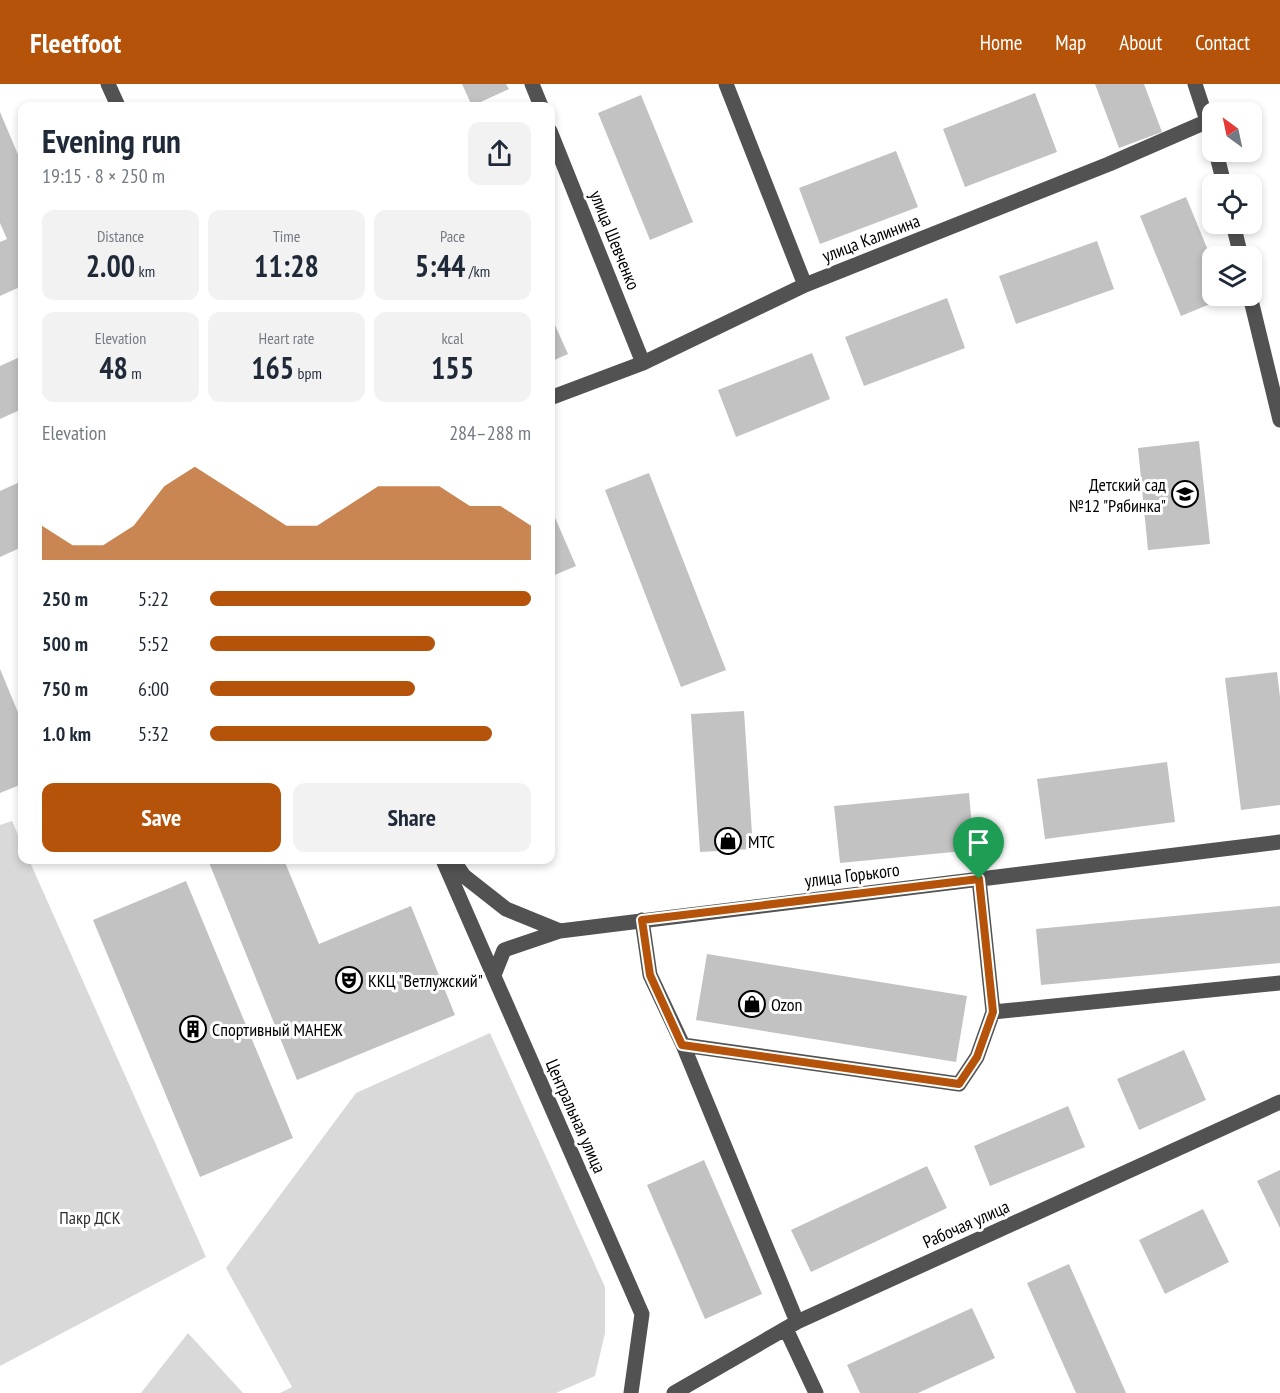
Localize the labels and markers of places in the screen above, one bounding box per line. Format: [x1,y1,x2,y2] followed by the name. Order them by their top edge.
[1069,473,1166,517] place label: Детский сад №12 "Рябинка"
[1170,479,1200,509] school or university icon: Детский сад №12 "Рябинка"
[953,817,1004,879] pin
[713,826,743,856] shop icon: МТС
[748,830,775,853] place label: МТС
[334,965,364,995] theatre icon: ККЦ "Ветлужский"
[368,969,483,992] place label: ККЦ "Ветлужский"
[737,989,767,1019] shop icon: Ozon
[771,993,803,1016] place label: Ozon
[178,1014,208,1044] building icon: Спортивный МАНЕЖ
[212,1018,343,1041] place label: Спортивный МАНЕЖ

